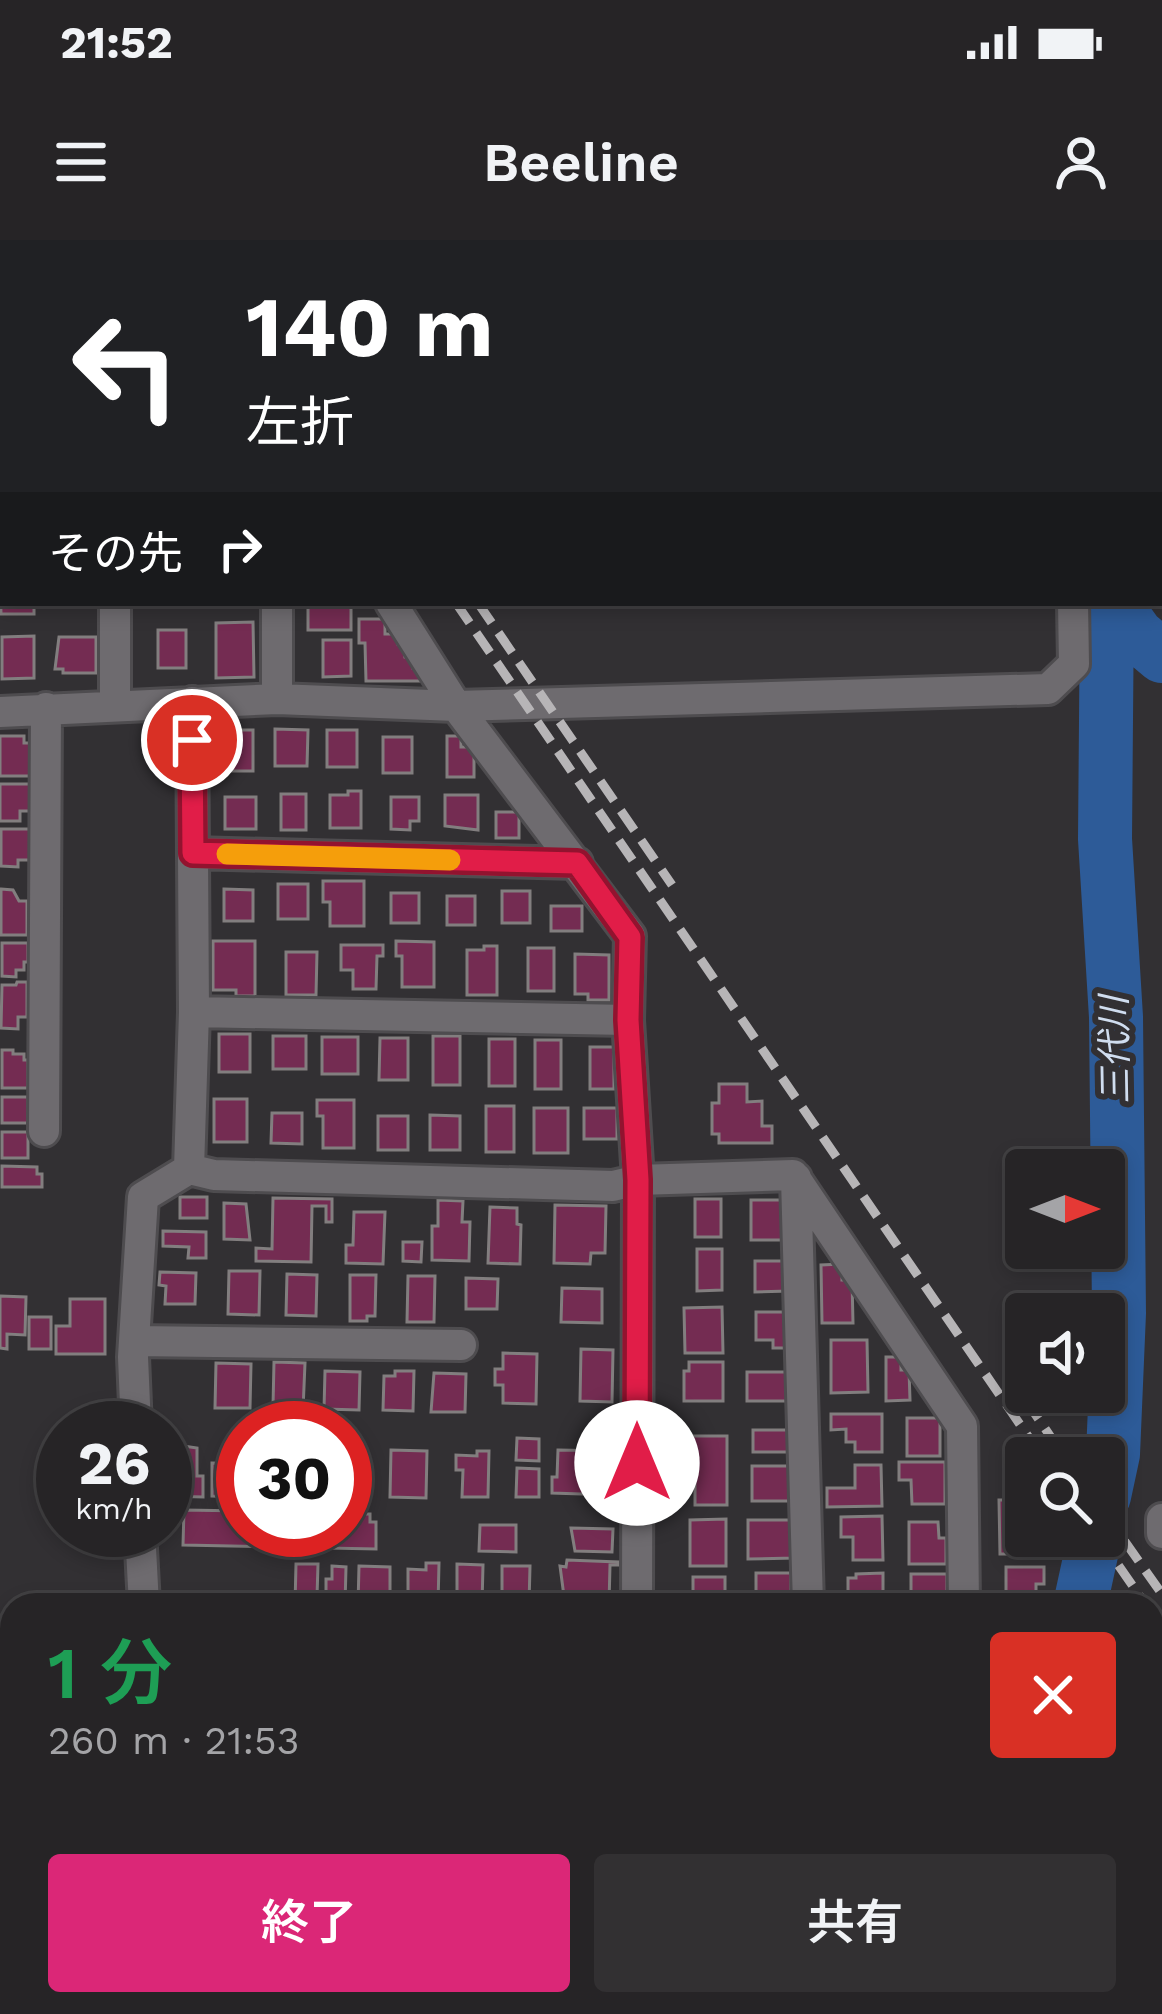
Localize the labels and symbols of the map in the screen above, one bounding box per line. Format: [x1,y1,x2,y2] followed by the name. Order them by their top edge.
[141,689,243,791] pin
[1093,992,1137,1104] water label: 三代川
[1005,1149,1125,1269] north arrow
[574,1400,700,1526] position arrow
[216,1401,372,1557] speed limit sign: 30

